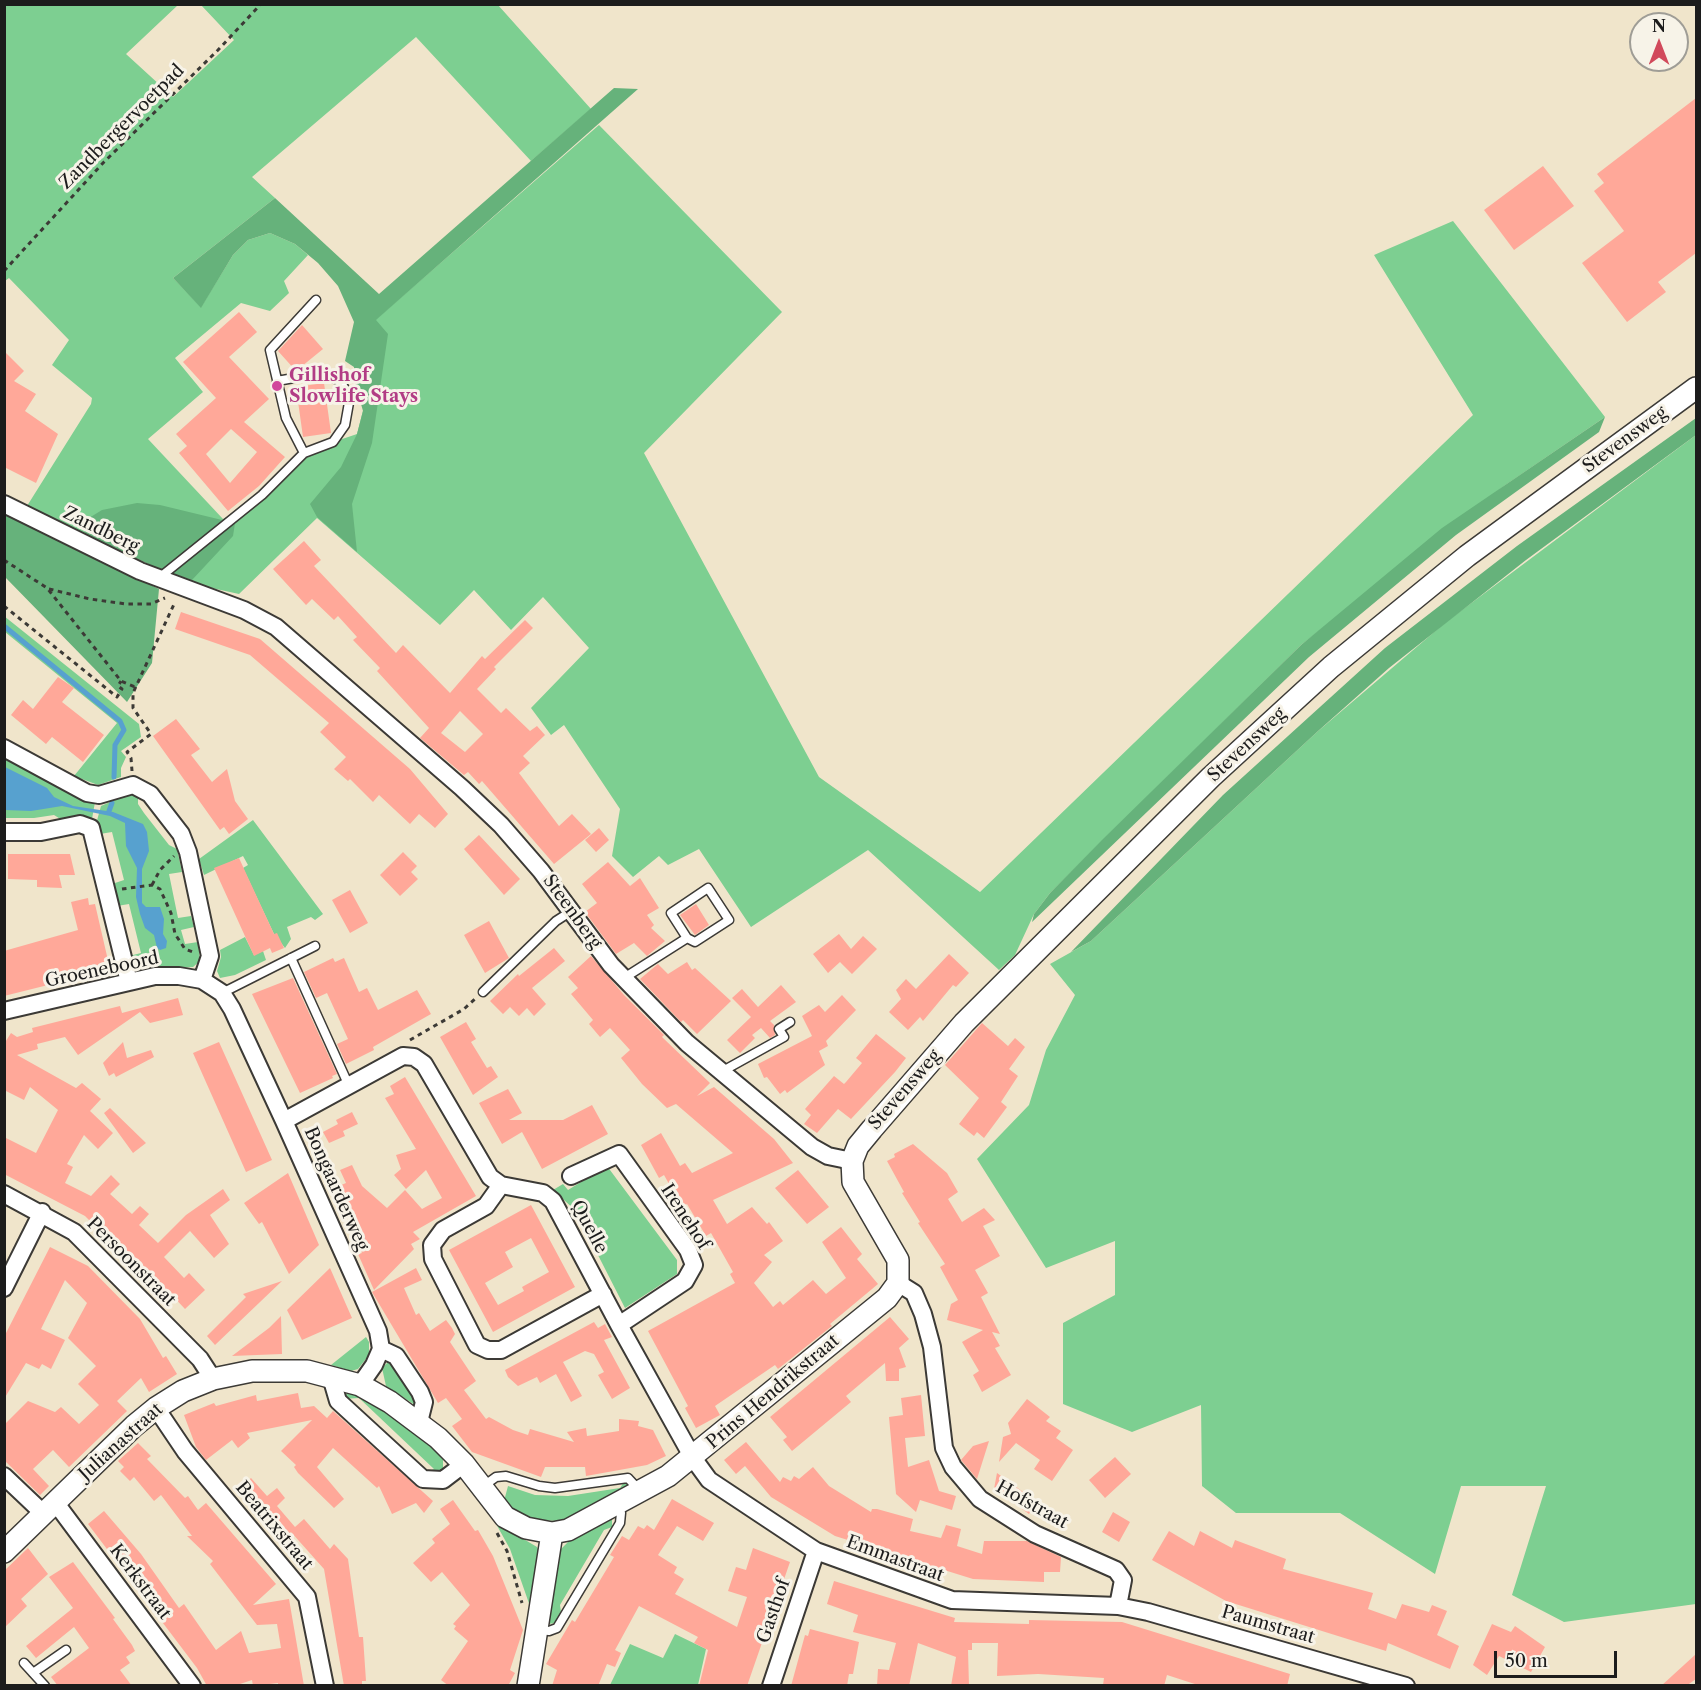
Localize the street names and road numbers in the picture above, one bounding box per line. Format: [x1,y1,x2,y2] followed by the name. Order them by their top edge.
[55,60,189,194] street label: Zandbergervoetpad
[1579,402,1671,478] street label: Stevensweg
[59,502,143,558] street label: Zandberg
[1203,703,1291,787] street label: Stevensweg
[538,871,606,953] street label: Steenberg
[43,947,161,993] street label: Groeneboord
[864,1045,946,1135] street label: Stevensweg
[299,1124,373,1254] street label: Bongaarderweg
[656,1180,714,1254] street label: Irenehof
[566,1197,612,1257] street label: Quelle
[82,1213,180,1311] street label: Persoonstraat
[702,1330,844,1454] street label: Prins Hendrikstraat
[75,1399,167,1485] street label: Julianastraat
[992,1476,1072,1534] street label: Hofstraat
[231,1477,317,1575] street label: Beatrixstraat
[843,1531,947,1587] street label: Emmastraat
[105,1540,175,1624] street label: Kerkstraat
[753,1576,795,1646] street label: Gasthof
[1219,1601,1317,1649] street label: Paumstraat

